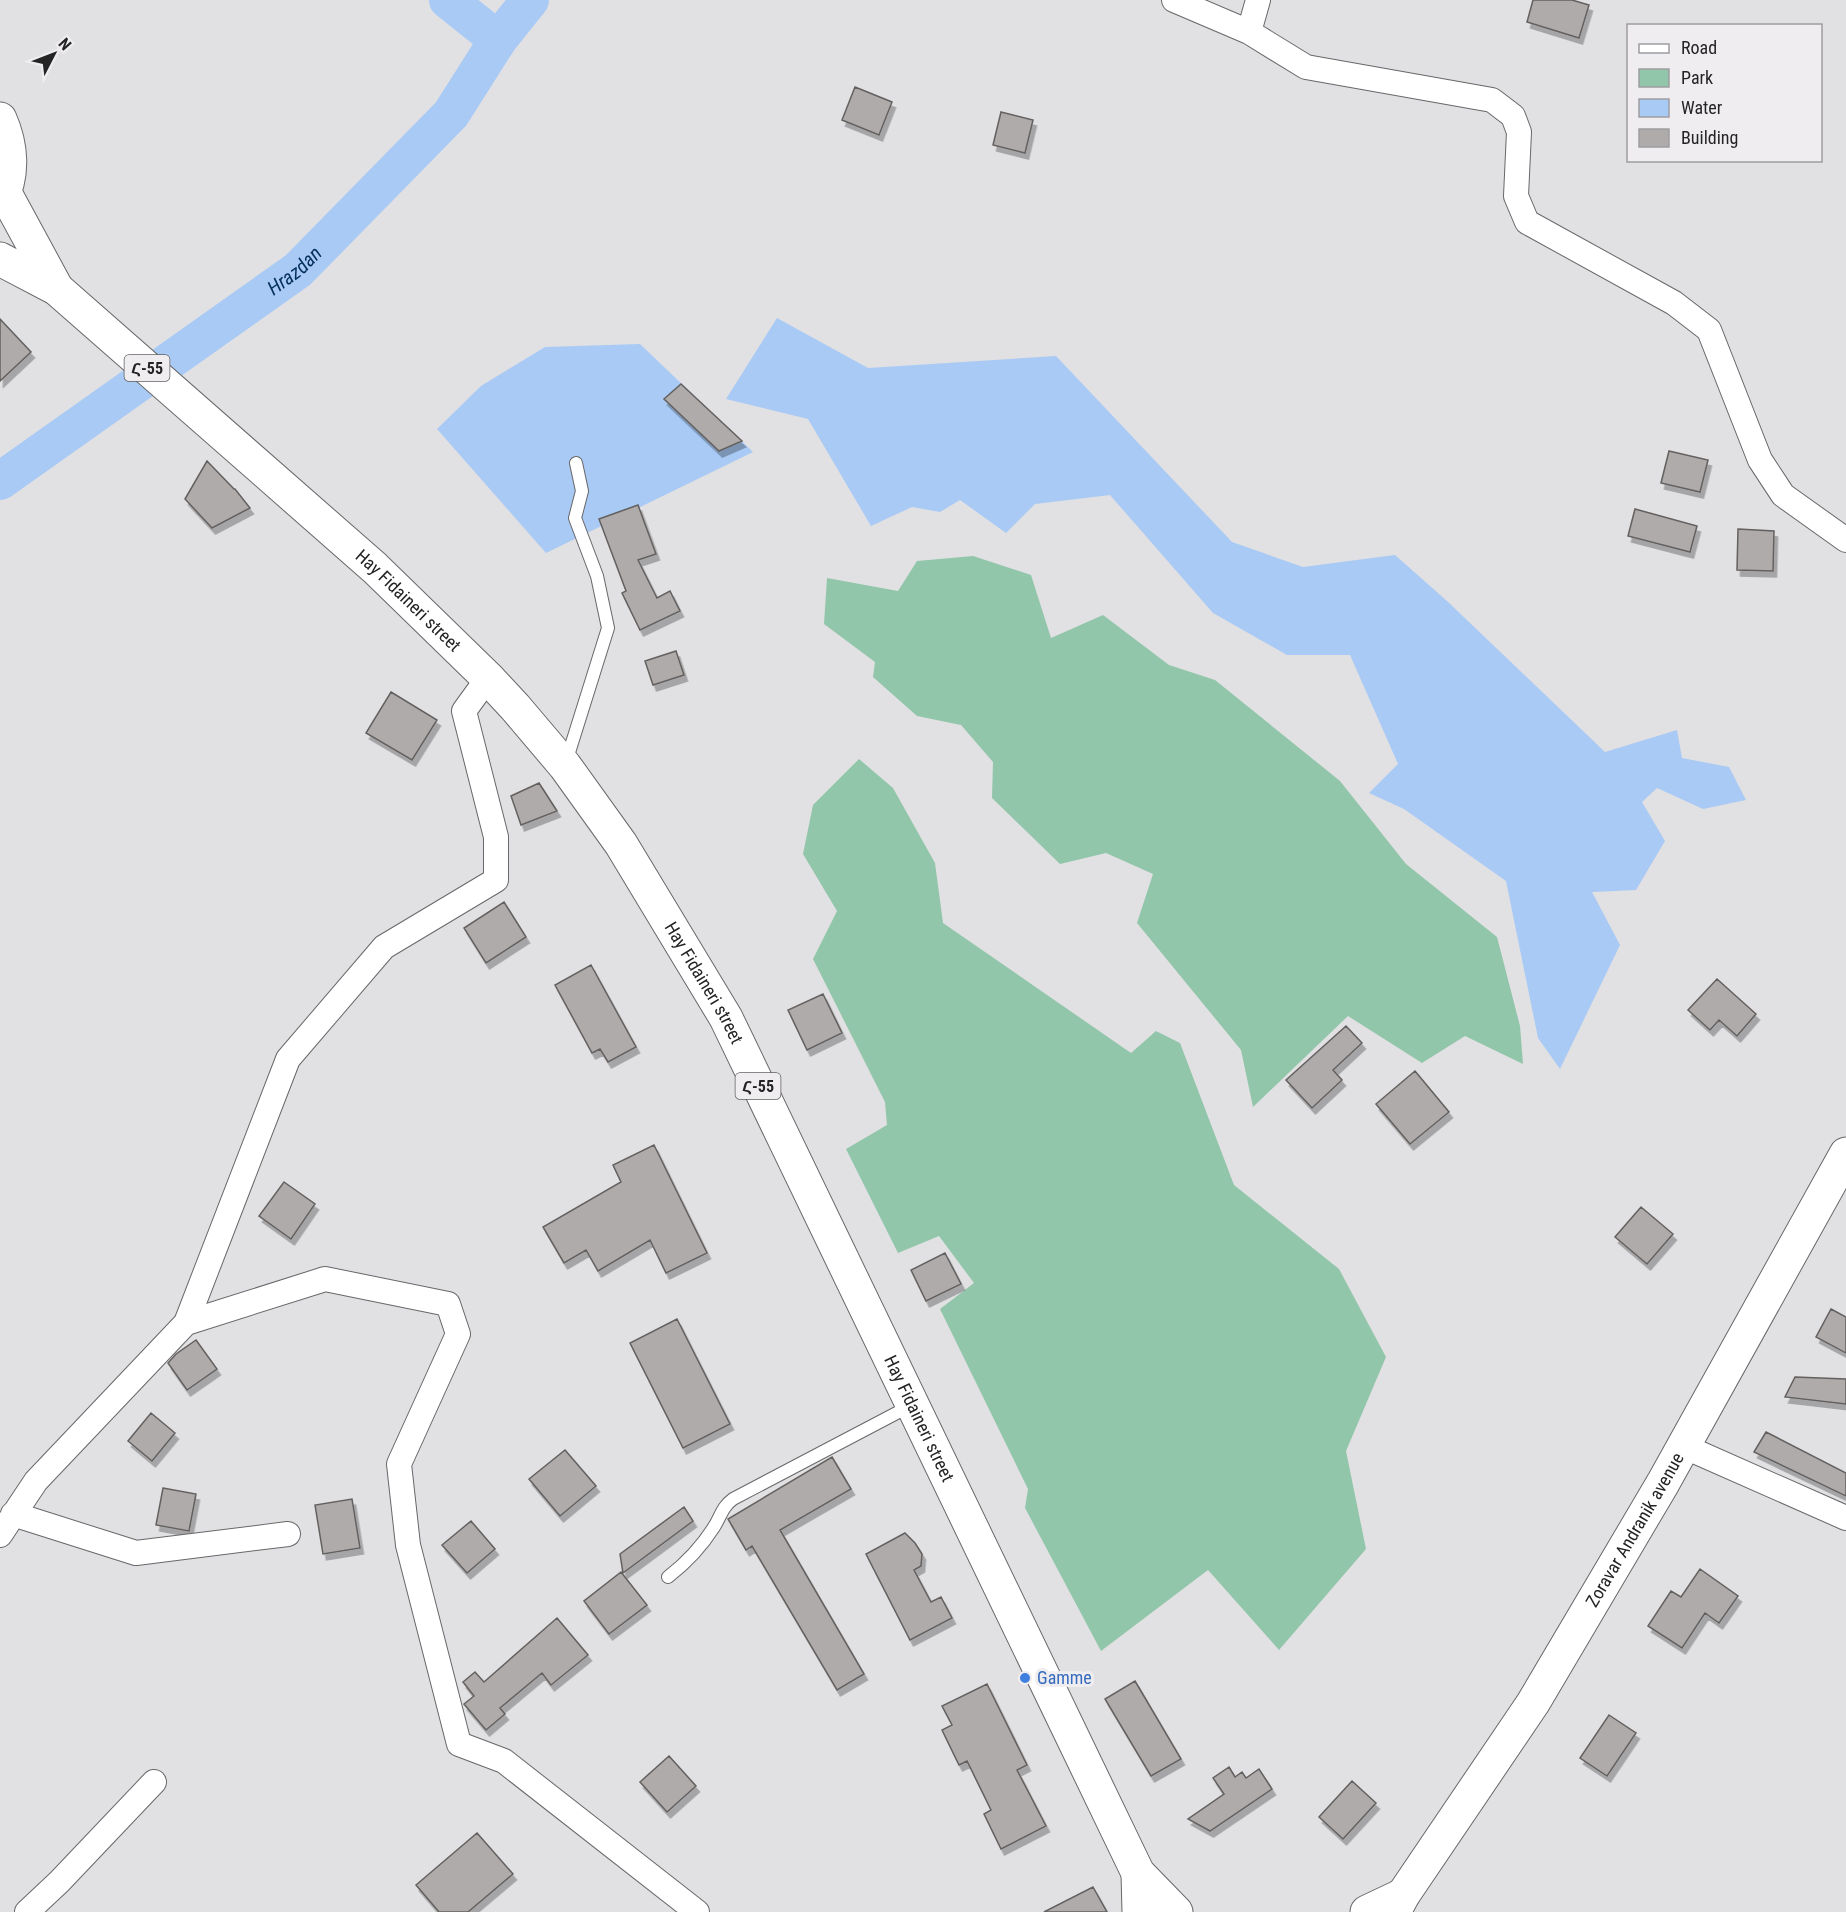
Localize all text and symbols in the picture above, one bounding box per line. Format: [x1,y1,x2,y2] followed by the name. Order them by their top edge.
[24,24,84,84] north arrow
[1627,24,1822,162] legend
[54,34,75,54] text: N
[1681,37,1717,58] text: Road
[1681,67,1713,88] text: Park
[1681,97,1723,118] text: Water
[1681,127,1738,148] text: Building
[263,241,327,300] water label: Hrazdan
[124,355,170,381] road number: Հ-55
[352,545,465,656] street label: Hay Fidaineri street
[660,918,748,1047] street label: Hay Fidaineri street
[736,1073,780,1099] road number: Հ-55
[880,1352,959,1485] street label: Hay Fidaineri street
[1581,1449,1688,1610] street label: Zoravar Andranik avenue
[1037,1667,1092,1688] place label: Gamme
[1018,1671,1032,1685] marker: Gamme

